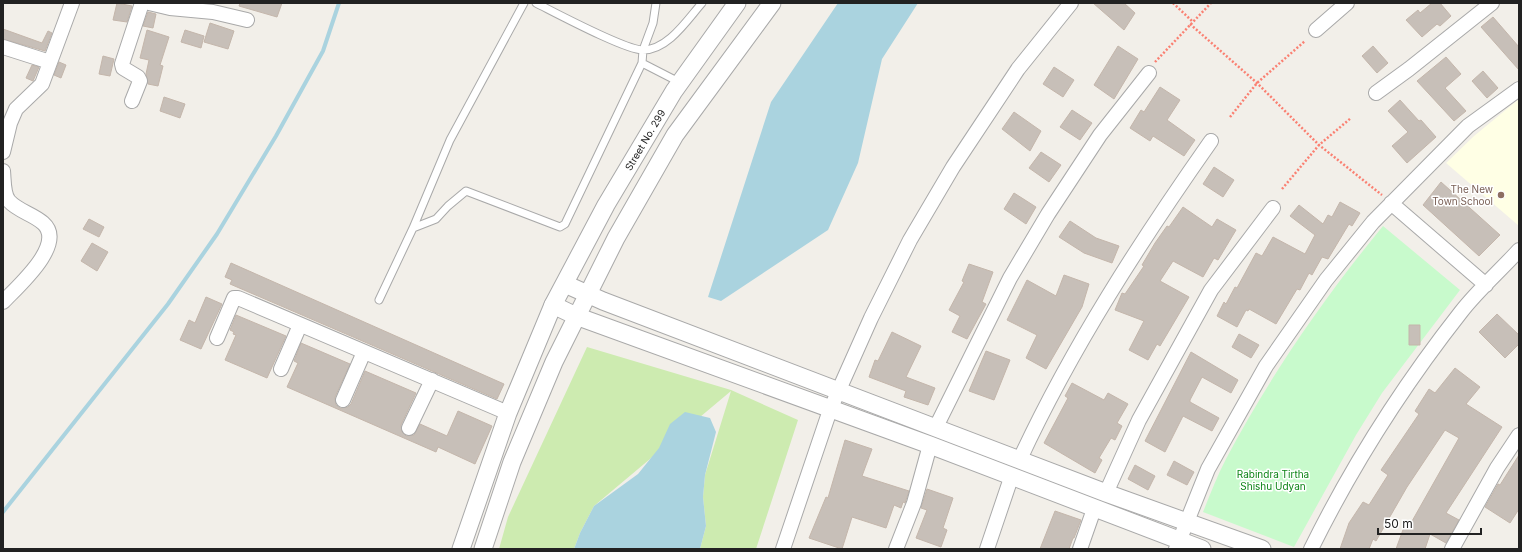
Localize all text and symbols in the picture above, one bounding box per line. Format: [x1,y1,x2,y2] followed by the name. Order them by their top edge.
[622,107,668,172] street label: Street No. 299
[1432,183,1493,207] place label: The New Town School
[1496,190,1506,200] marker: The New Town School
[1237,468,1309,492] park label: Rabindra Tirtha Shishu Udyan
[1378,510,1481,536] scale bar
[1384,516,1413,531] text: 50 m

